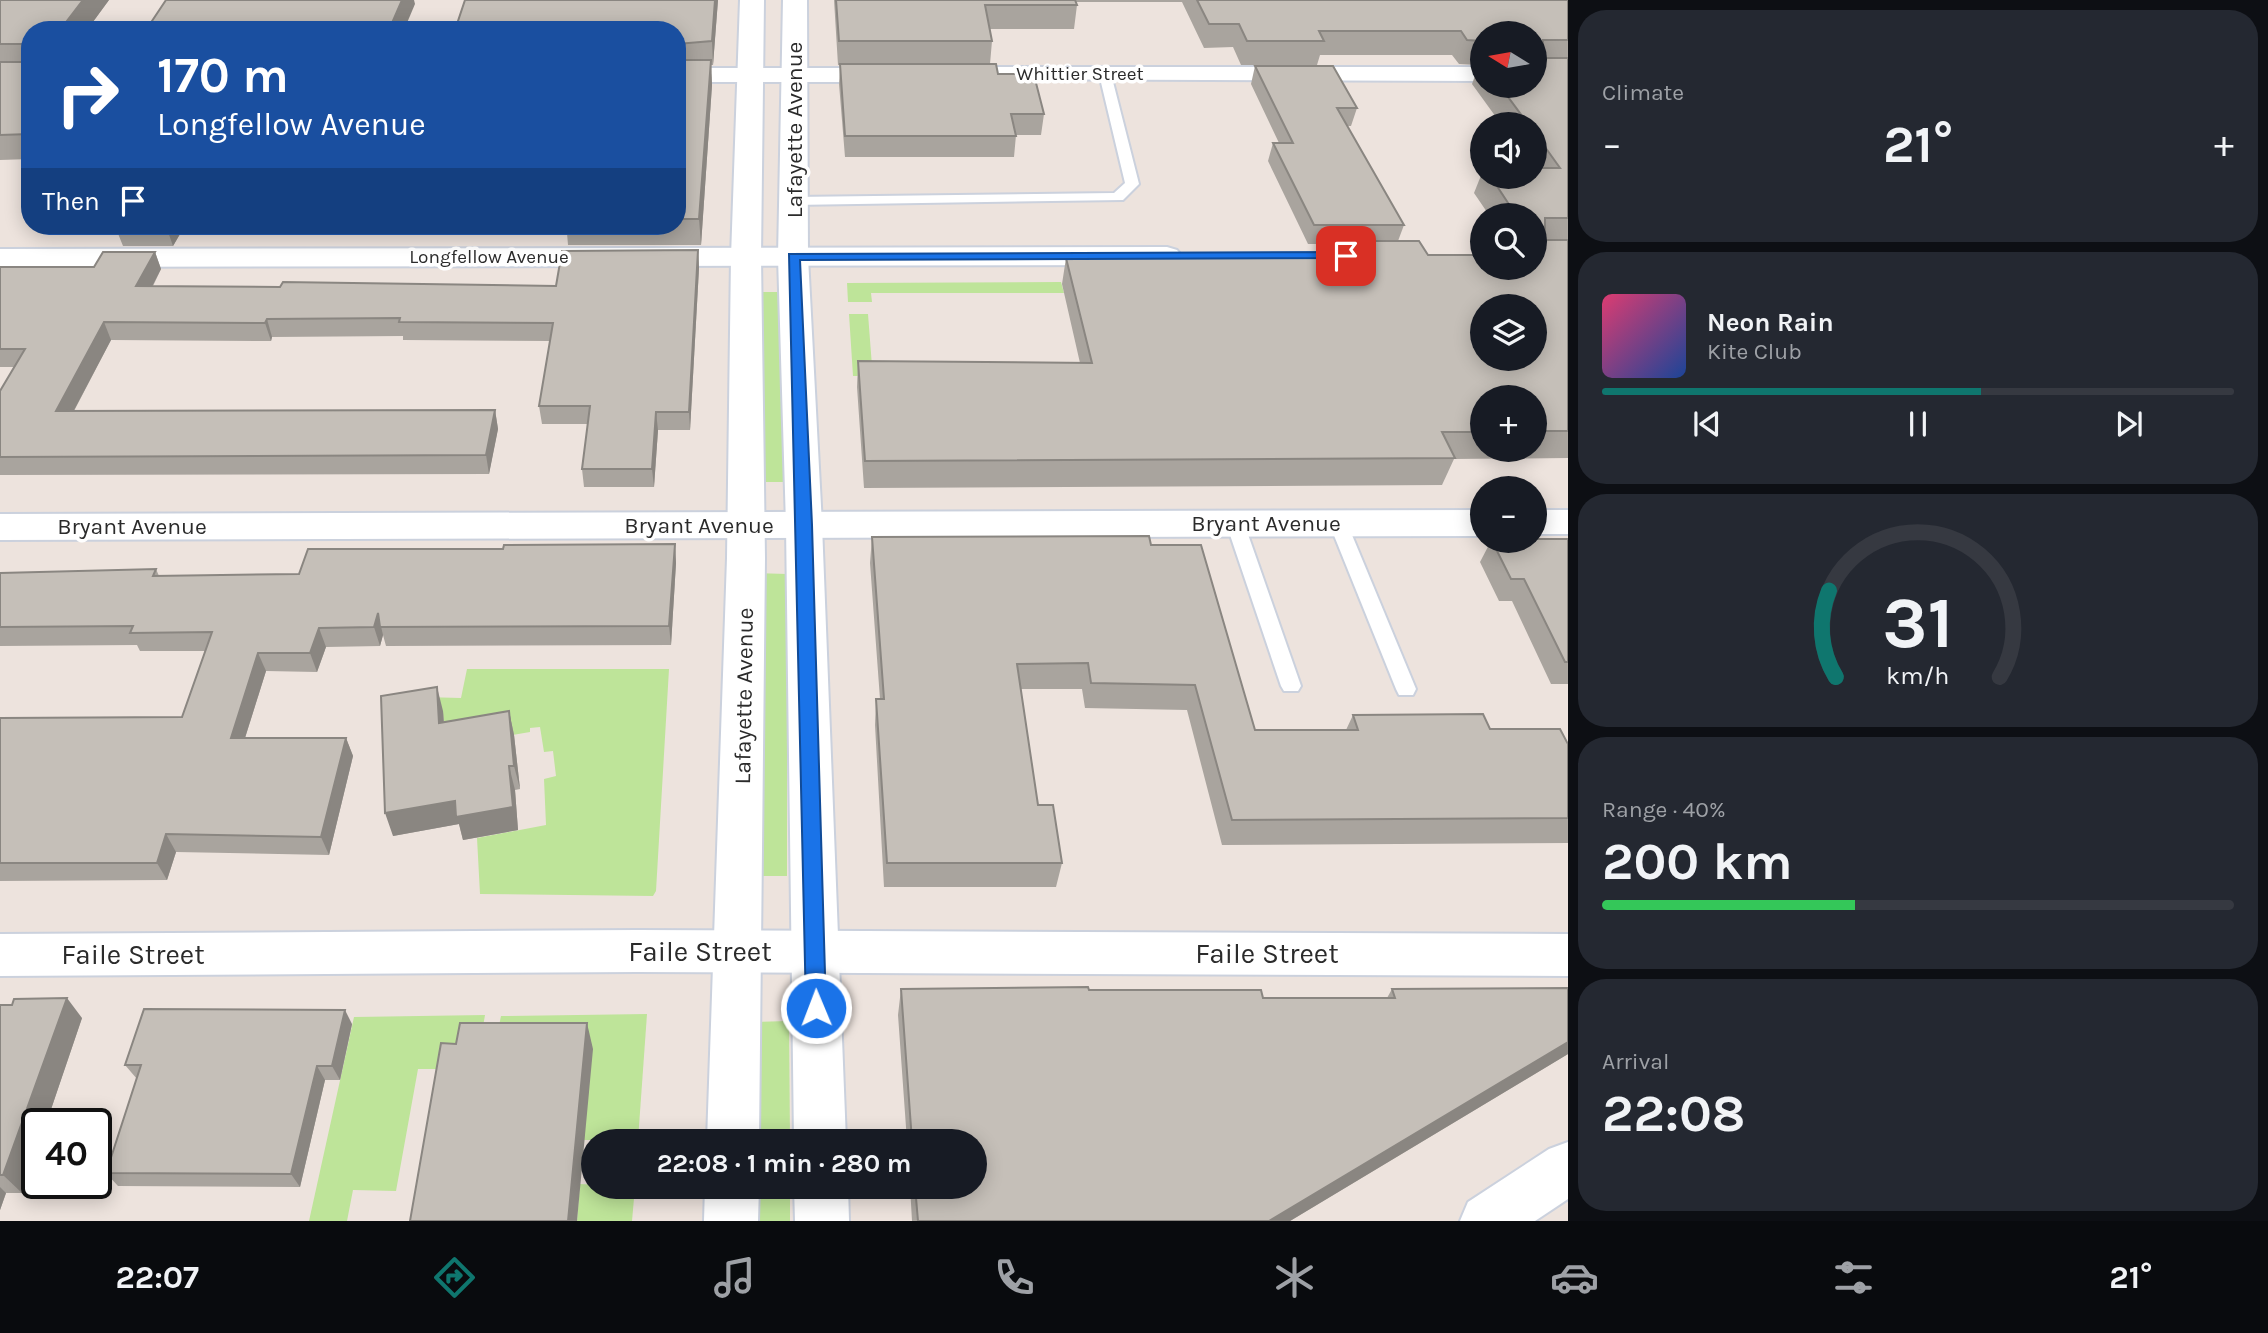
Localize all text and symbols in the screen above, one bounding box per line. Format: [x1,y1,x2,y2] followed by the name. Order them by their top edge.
[1470,21,1547,98] north arrow
[1470,21,1547,553] map controls
[781,42,808,218] street label: Lafayette Avenue
[157,47,289,104] text: 170 m
[42,49,133,140] icon: right
[1016,63,1144,85] street label: Whittier Street
[1602,79,1684,106] text: Climate
[157,106,426,143] text: Longfellow Avenue
[1470,112,1547,189] button: sound
[1883,114,1953,175] text: 21°
[1602,122,1622,167] text: −
[2214,122,2234,167] text: +
[114,182,152,220] icon: arrive
[42,186,100,217] text: Then
[1470,203,1547,280] button: search
[1316,226,1376,286] pin
[1327,237,1365,275] icon: arrive
[409,246,569,268] street label: Longfellow Avenue
[1470,294,1547,371] button: layers
[1707,307,1834,338] text: Neon Rain
[1707,338,1802,365] text: Kite Club
[1470,385,1547,462] button: +
[1688,405,1726,443] icon: previous
[1899,405,1937,443] icon: pause
[2110,405,2148,443] icon: next
[1470,476,1547,553] button: −
[1191,510,1341,537] street label: Bryant Avenue
[624,512,774,539] street label: Bryant Avenue
[57,513,207,540] street label: Bryant Avenue
[1882,580,1954,665] text: 31
[729,607,759,785] street label: Lafayette Avenue
[1886,660,1950,689] text: km/h
[1602,796,1726,823] text: Range · 40%
[1602,831,1793,892] text: 200 km
[628,935,772,968] street label: Faile Street
[1195,937,1339,970] street label: Faile Street
[61,938,205,971] street label: Faile Street
[779,971,853,1045] position arrow
[1602,1048,1669,1075] text: Arrival
[1602,1083,1745,1144] text: 22:08
[21,1108,112,1199] speed limit sign: 40
[657,1148,911,1179] text: 22:08 · 1 min · 280 m
[430,1253,479,1302] icon: directions
[710,1253,759,1302] icon: music
[990,1253,1039,1302] icon: phone
[1270,1253,1319,1302] icon: climate
[1550,1253,1599,1302] icon: car
[1829,1253,1878,1302] icon: filters
[115,1259,199,1296] text: 22:07
[2109,1259,2153,1296] text: 21°

